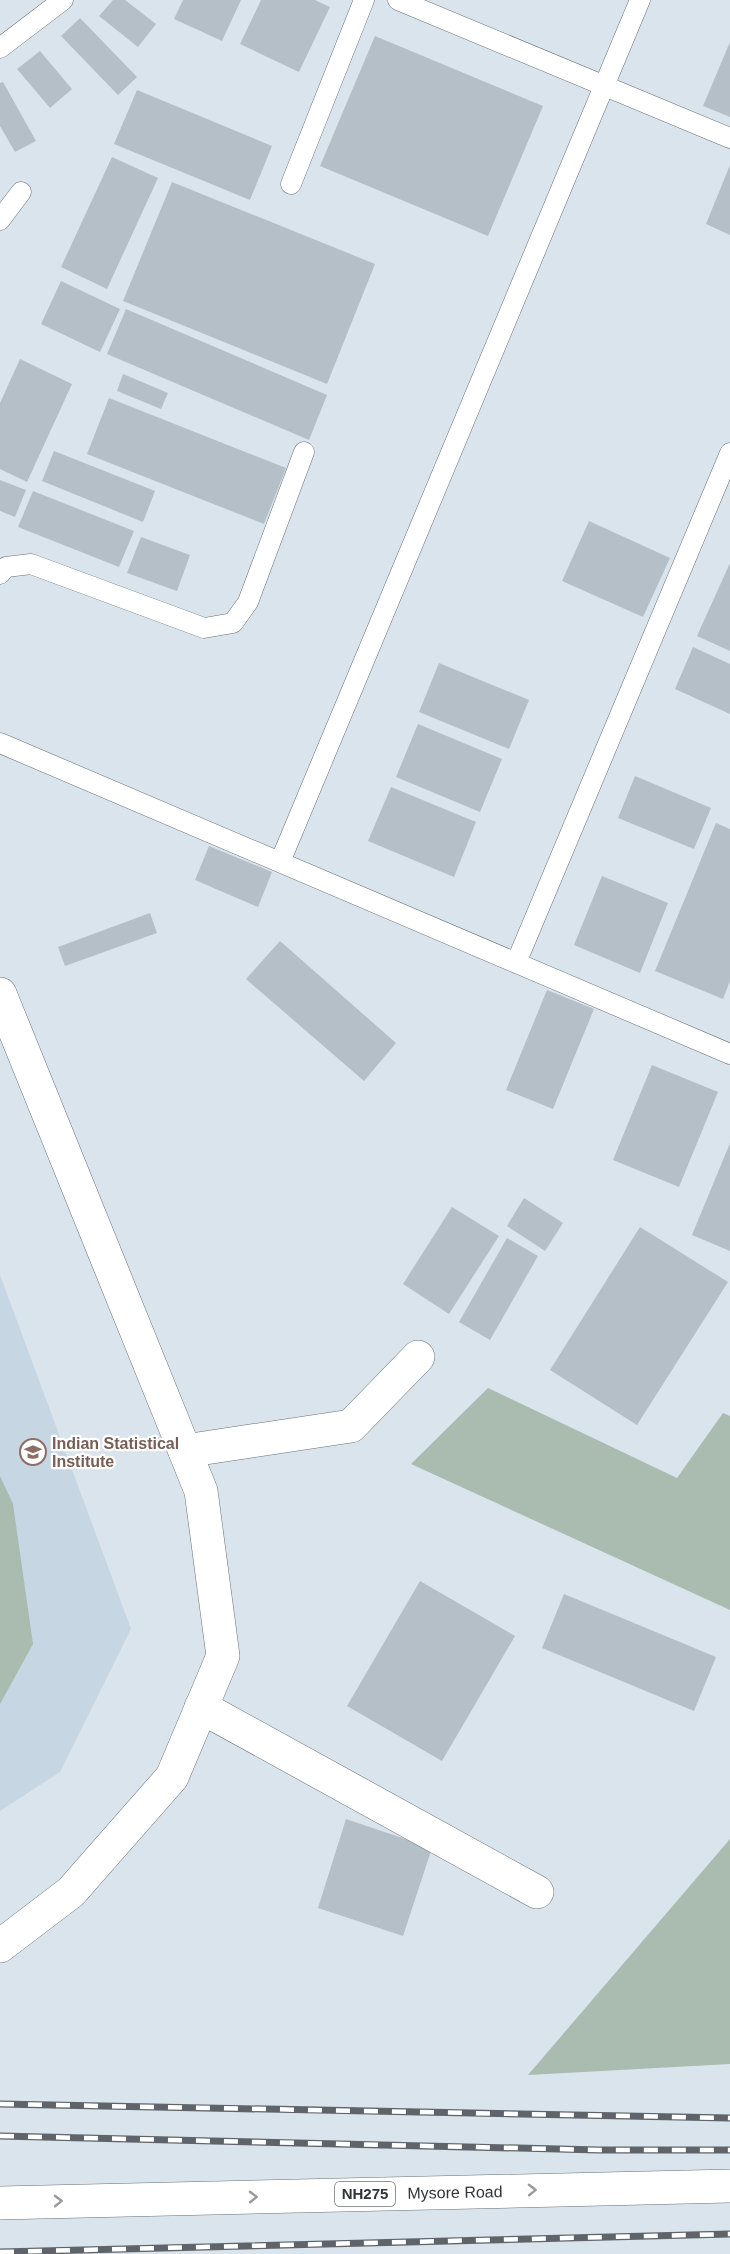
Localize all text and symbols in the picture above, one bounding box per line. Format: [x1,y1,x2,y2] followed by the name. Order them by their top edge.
[52,1435,179,1470] place label: Indian Statistical Institute
[18,1437,48,1467] school or university icon: Indian Statistical Institute
[335,2182,395,2206] road number: NH275
[407,2183,503,2202] street label: Mysore Road
[528,2184,537,2197] one-way arrow
[249,2191,258,2203] one-way arrow
[54,2195,63,2207] one-way arrow

